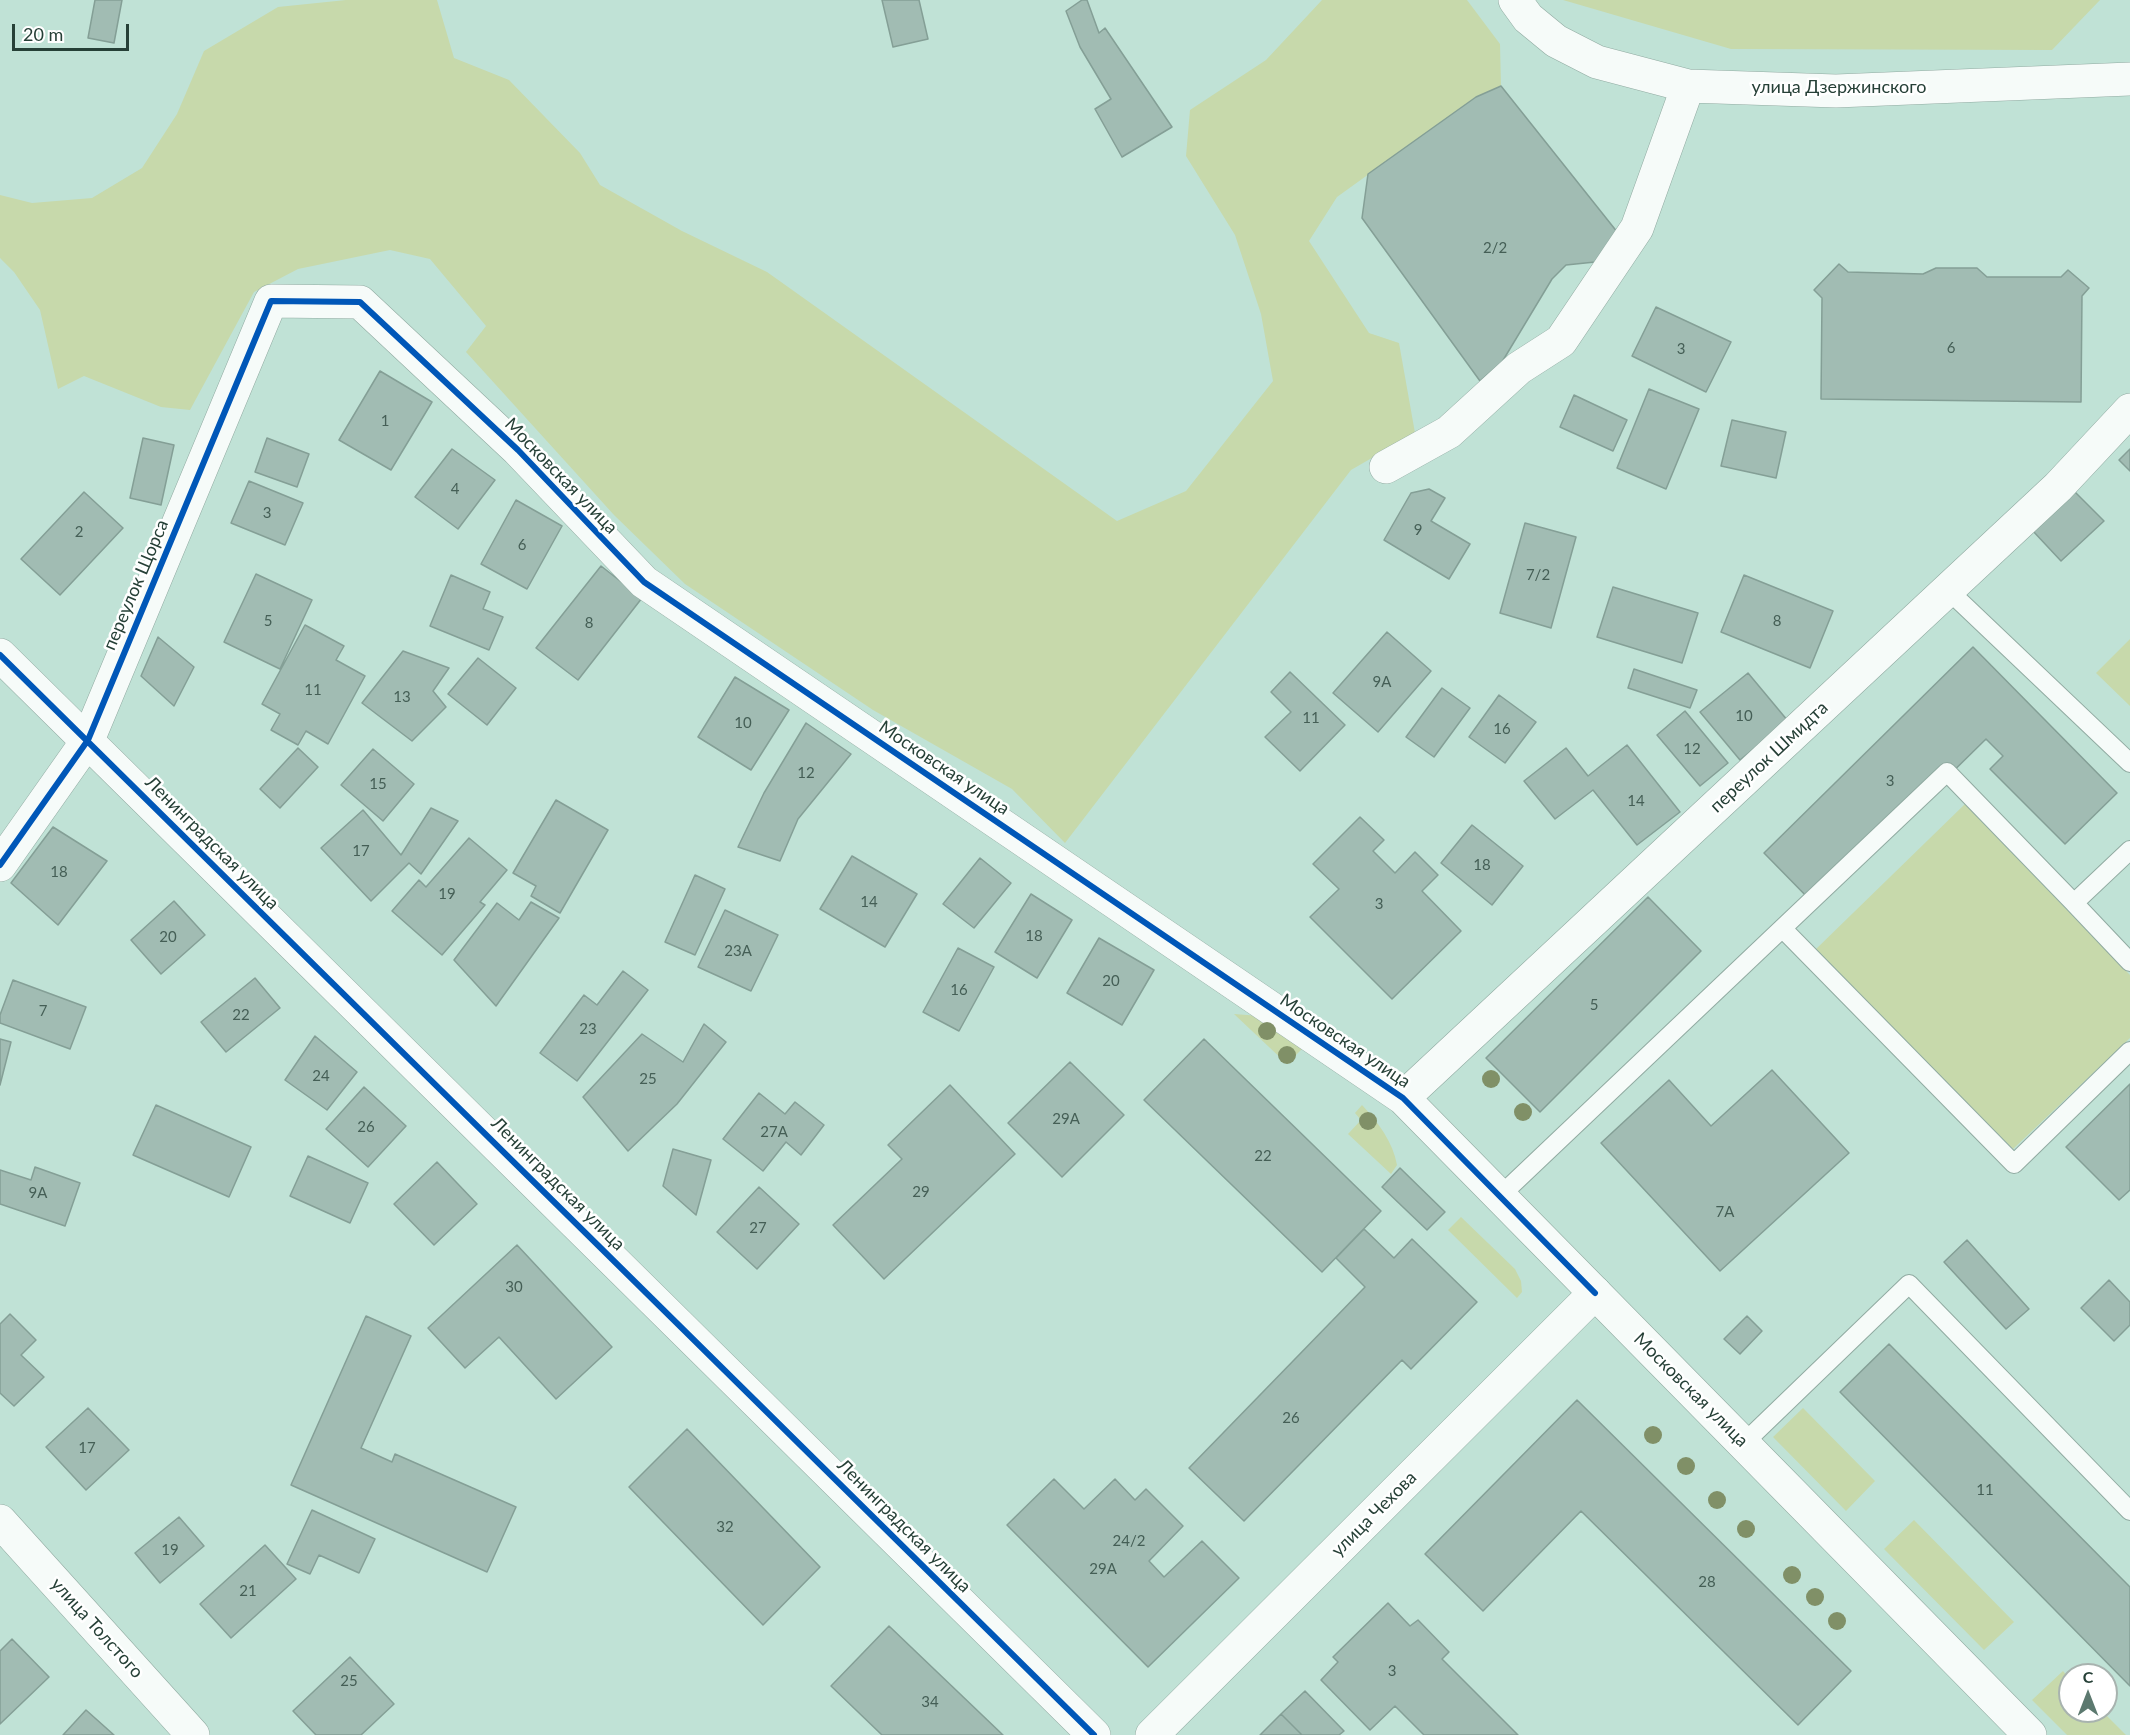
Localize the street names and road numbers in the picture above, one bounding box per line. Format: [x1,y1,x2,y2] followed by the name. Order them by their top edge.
[1752,76,1926,98] street label: улица Дзержинского
[500,414,622,538] street label: Московская улица
[99,517,173,653] street label: переулок Щорса
[1706,697,1832,817] street label: переулок Шмидта
[875,716,1013,820] street label: Московская улица
[141,772,283,914] street label: Ленинградская улица
[1276,989,1414,1093] street label: Московская улица
[487,1113,629,1255] street label: Ленинградская улица
[1629,1328,1753,1452] street label: Московская улица
[833,1455,975,1597] street label: Ленинградская улица
[1327,1467,1421,1561] street label: улица Чехова
[46,1573,148,1683] street label: улица Толстого

